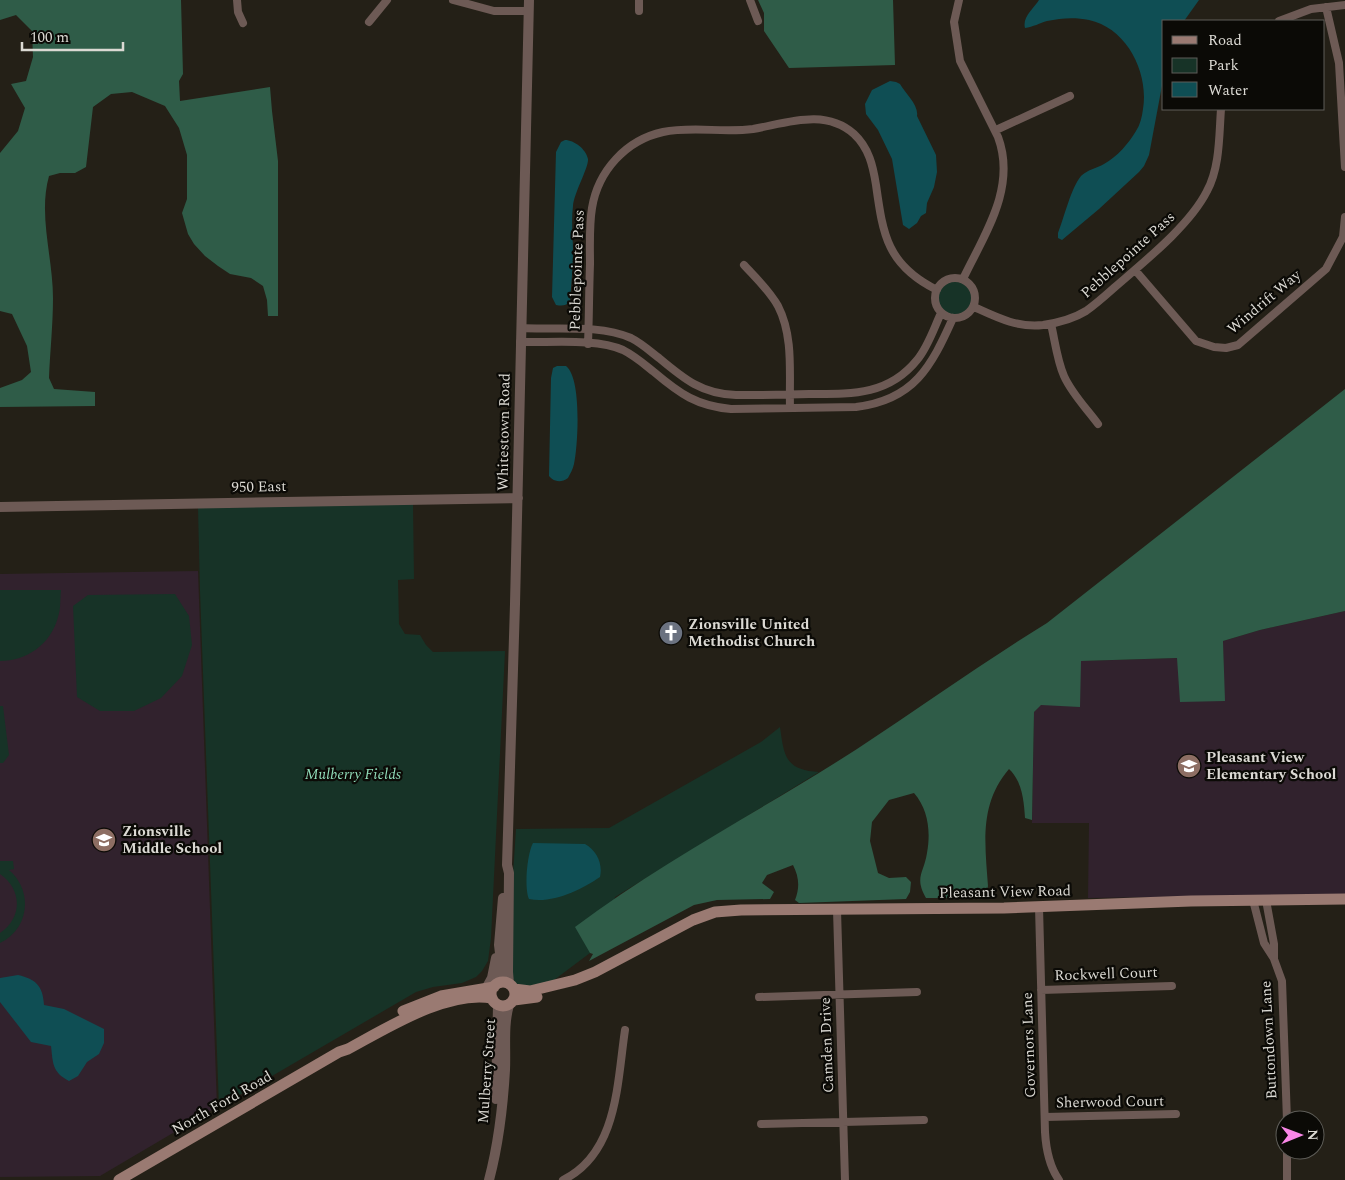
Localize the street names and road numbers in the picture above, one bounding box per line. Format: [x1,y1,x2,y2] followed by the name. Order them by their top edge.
[1075,206,1181,304] street label: Pebblepointe Pass
[563,209,591,331] street label: Pebblepointe Pass
[1222,264,1307,340] street label: Windrift Way
[491,373,517,491] street label: Whitestown Road
[231,475,287,499] street label: 950 East
[939,879,1071,905] street label: Pleasant View Road
[1054,961,1158,987] street label: Rockwell Court
[1254,980,1284,1100] street label: Buttondown Lane
[1016,992,1042,1098] street label: Governors Lane
[814,997,840,1093] street label: Camden Drive
[472,1018,502,1124] street label: Mulberry Street
[167,1065,277,1141] street label: North Ford Road
[1056,1090,1164,1114] street label: Sherwood Court

